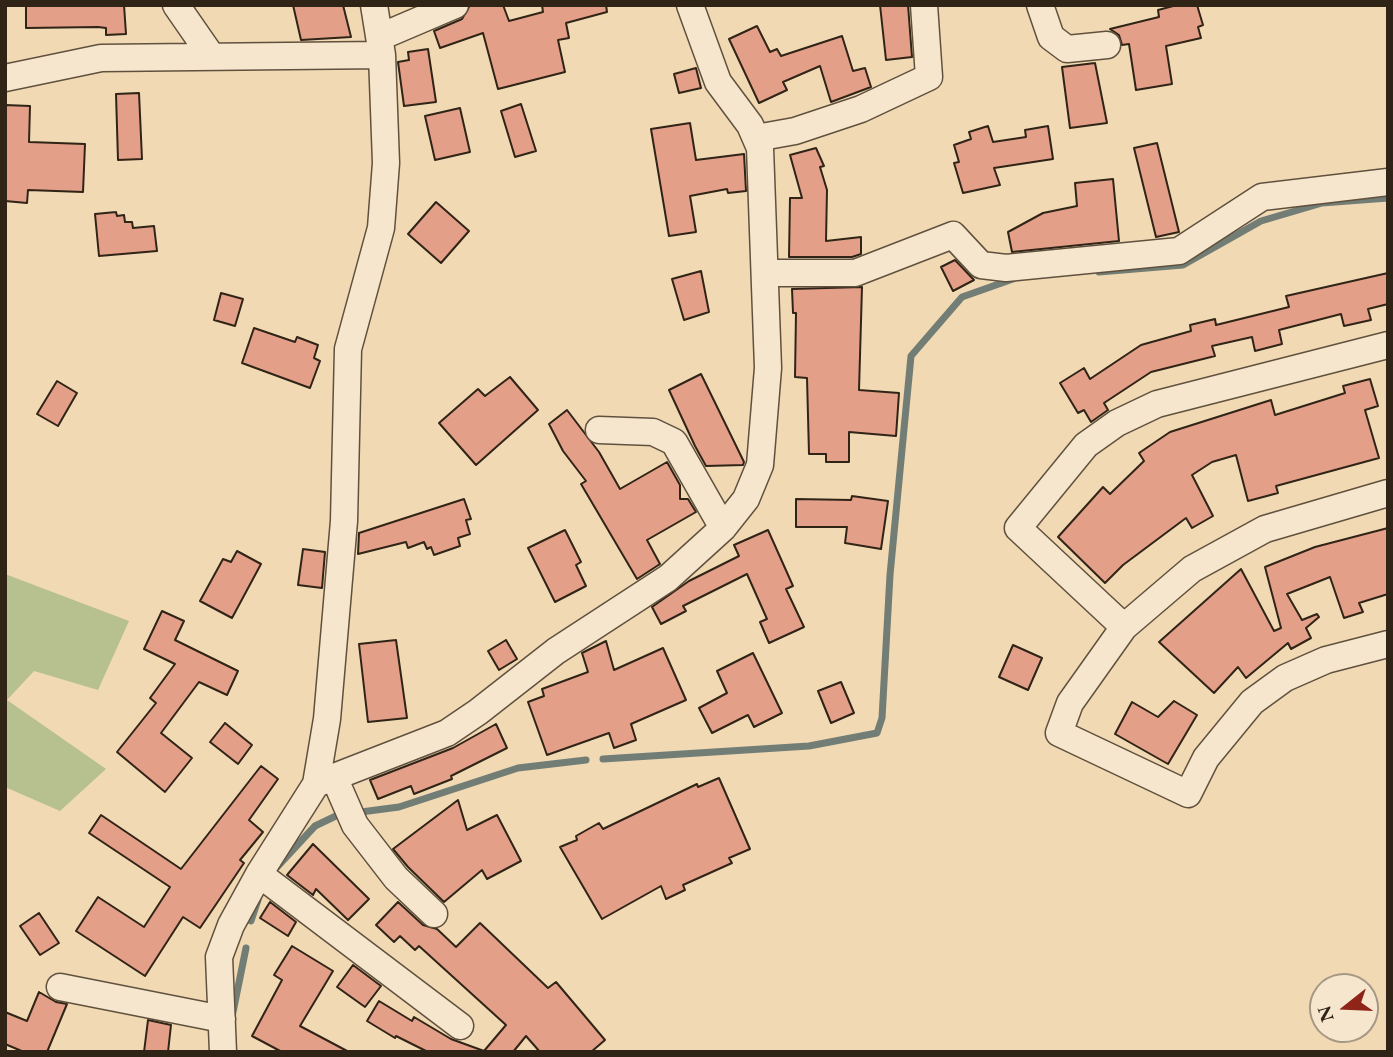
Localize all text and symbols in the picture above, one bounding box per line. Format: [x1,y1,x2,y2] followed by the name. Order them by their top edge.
[1309,973,1379,1043] north arrow
[1311,1003,1340,1025] text: N

